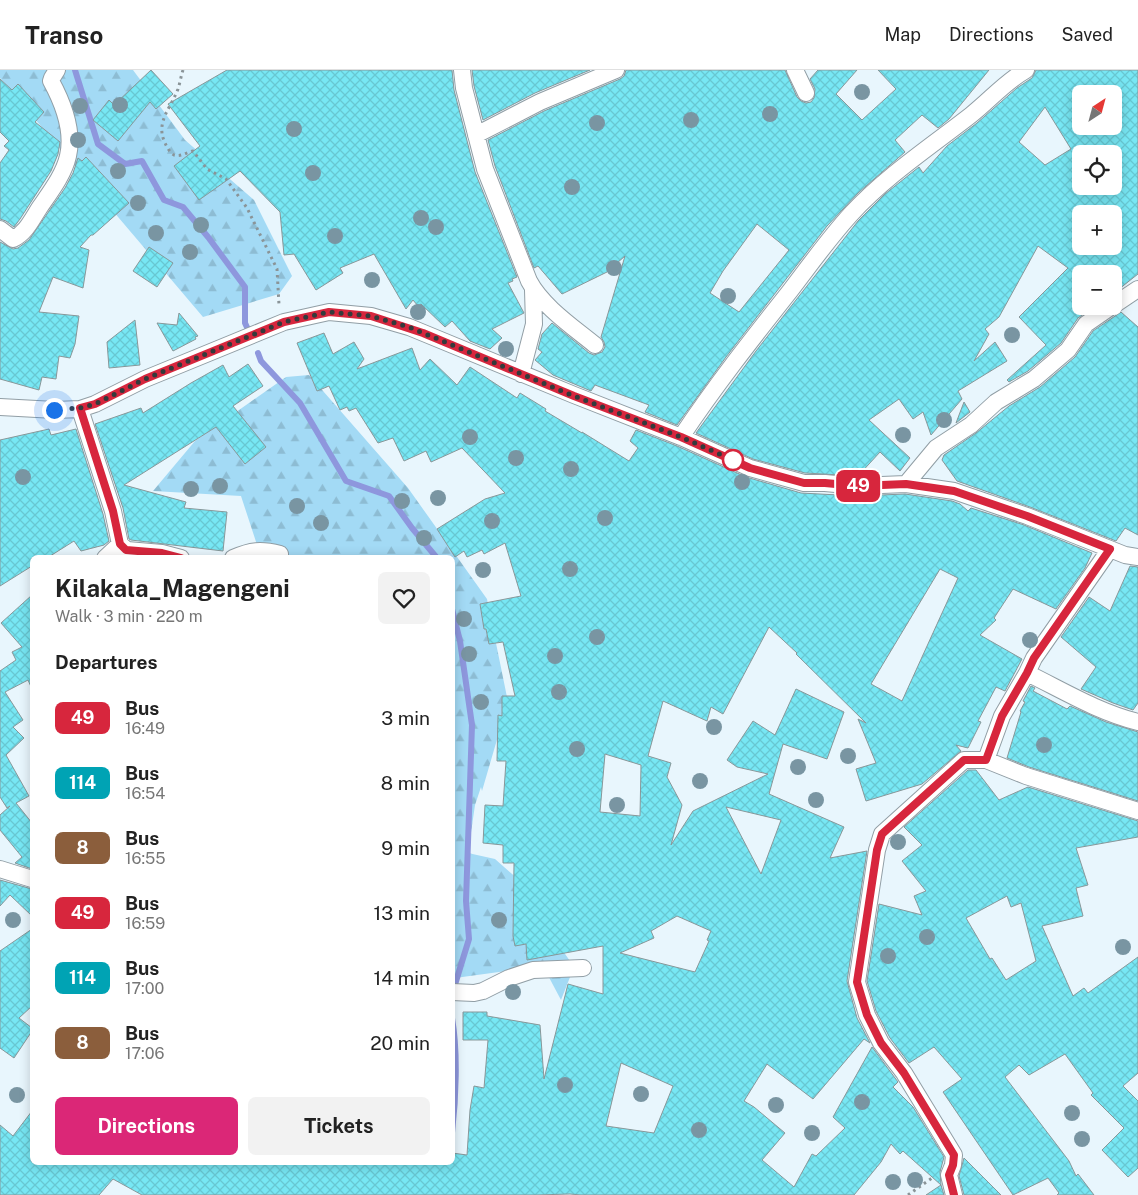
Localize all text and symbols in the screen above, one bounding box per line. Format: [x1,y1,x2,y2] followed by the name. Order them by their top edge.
[25,21,103,49] text: Transo
[884,24,921,45] text: Map
[949,24,1034,45] text: Directions
[1062,24,1113,45] text: Saved
[1072,85,1122,135] north arrow
[1072,85,1122,315] map controls
[1072,145,1122,195] button: locate
[1072,205,1122,255] button: +
[1072,265,1122,315] button: −
[42,398,67,423] your location
[722,449,744,471] unlabelled marker
[836,470,880,502] line badge: 49
[846,475,870,496] text: 49
[378,572,430,624] button: heart
[55,574,290,602] text: Kilakala_Magengeni
[55,607,203,626] text: Walk · 3 min · 220 m
[55,651,158,673] text: Departures
[125,697,159,719] text: Bus
[71,707,94,728] text: 49
[381,707,430,729] text: 3 min
[125,719,165,738] text: 16:49
[125,762,159,784] text: Bus
[69,772,96,793] text: 114
[381,772,430,794] text: 8 min
[125,784,165,803] text: 16:54
[125,827,159,849] text: Bus
[76,837,89,858] text: 8
[381,837,430,859] text: 9 min
[125,849,166,868] text: 16:55
[125,892,159,914] text: Bus
[71,902,94,923] text: 49
[373,902,430,924] text: 13 min
[125,914,165,933] text: 16:59
[125,957,159,979] text: Bus
[69,967,96,988] text: 114
[373,967,430,989] text: 14 min
[125,979,164,998] text: 17:00
[125,1022,159,1044] text: Bus
[76,1032,89,1053] text: 8
[370,1032,430,1054] text: 20 min
[125,1044,164,1063] text: 17:06
[55,1097,238,1155] button: Directions
[248,1097,430,1155] button: Tickets

